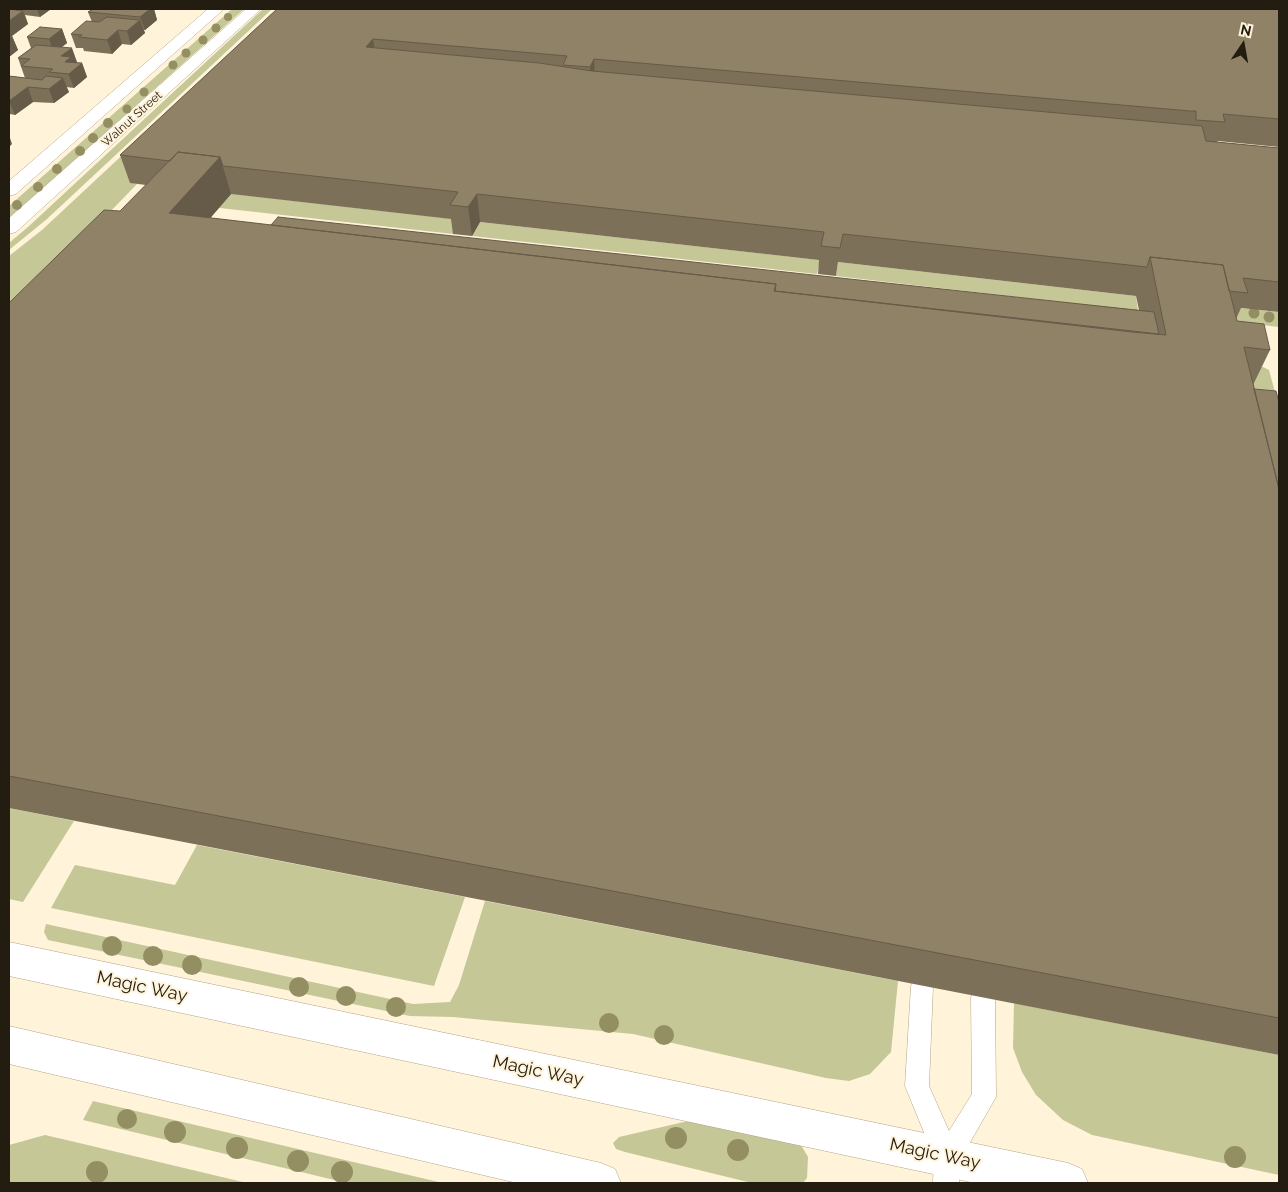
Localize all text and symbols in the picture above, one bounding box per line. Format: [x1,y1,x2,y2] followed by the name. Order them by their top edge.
[1218,20,1268,70] north arrow
[1239,21,1253,39] text: N
[99,88,165,150] street label: Walnut Street
[95,967,189,1007] street label: Magic Way
[491,1051,585,1091] street label: Magic Way
[888,1134,982,1174] street label: Magic Way

